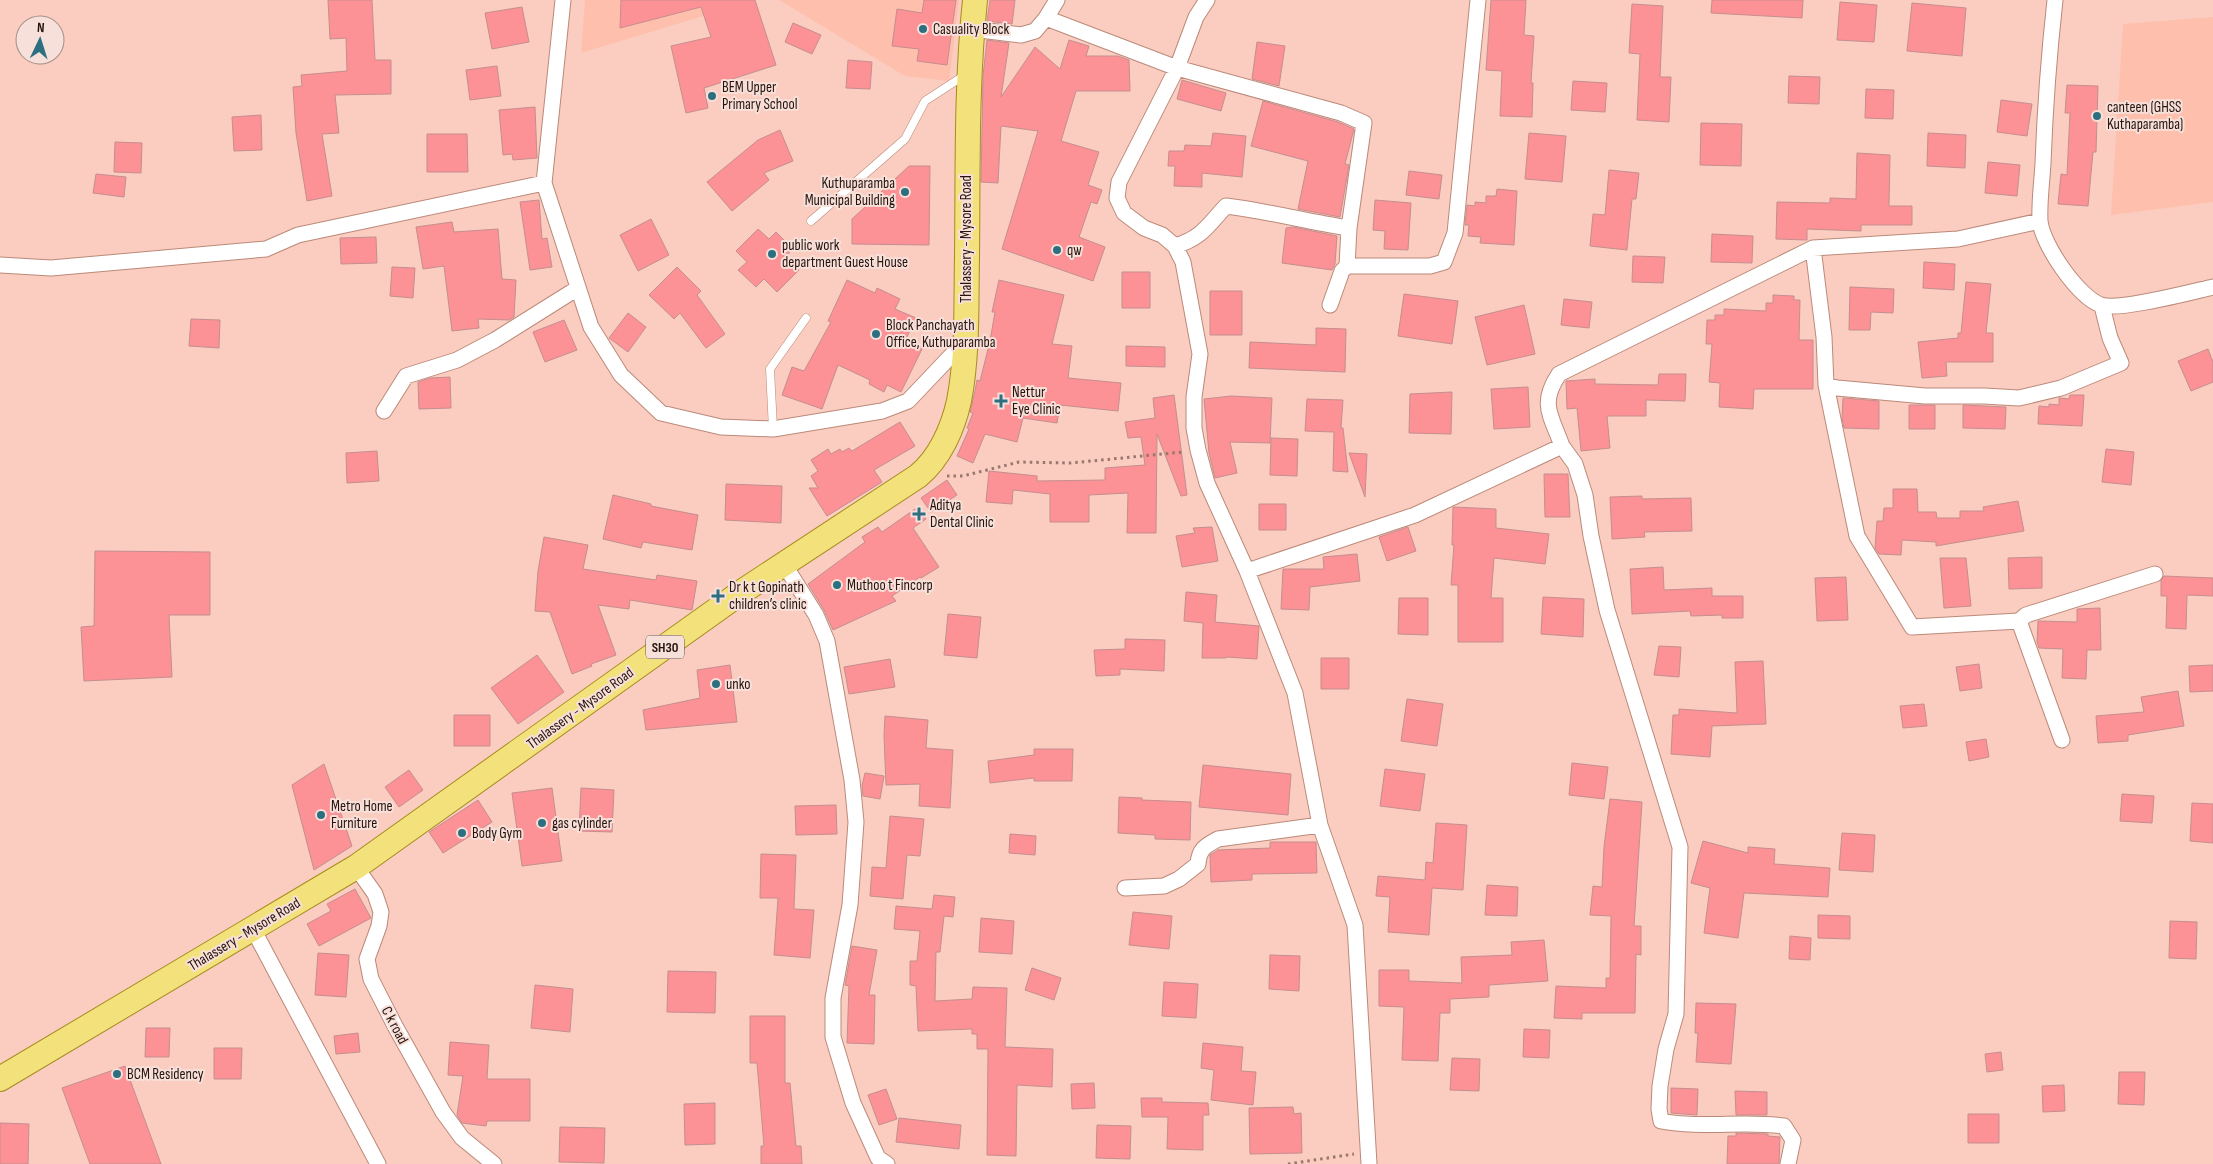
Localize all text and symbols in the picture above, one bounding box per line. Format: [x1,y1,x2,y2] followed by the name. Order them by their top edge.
[15,15,65,65] north arrow
[37,19,45,36] text: N
[933,20,1010,39] place label: Casuality Block
[917,23,929,35] marker: Casuality Block
[722,78,798,114] place label: BEM Upper Primary School
[706,90,718,102] marker: BEM Upper Primary School
[2107,98,2183,134] place label: canteen (GHSS Kuthaparamba)
[2091,110,2103,122] marker: canteen (GHSS Kuthaparamba)
[805,174,895,210] place label: Kuthuparamba Municipal Building
[957,175,976,303] street label: Thalassery - Mysore Road
[899,186,911,198] marker: Kuthuparamba Municipal Building
[782,236,908,272] place label: public work department Guest House
[1067,241,1082,260] place label: qw
[1051,244,1063,256] marker: qw
[766,248,778,260] marker: public work department Guest House
[886,316,996,352] place label: Block Panchayath Office, Kuthuparamba
[870,328,882,340] marker: Block Panchayath Office, Kuthuparamba
[1012,383,1061,419] place label: Nettur Eye Clinic
[994,394,1008,408] marker: Nettur Eye Clinic
[929,496,994,532] place label: Aditya Dental Clinic
[912,507,926,521] marker: Aditya Dental Clinic
[847,576,933,595] place label: Muthoo t Fincorp
[729,578,807,614] place label: Dr k t Gopinath children’s clinic
[831,579,843,591] marker: Muthoo t Fincorp
[711,589,725,603] marker: Dr k t Gopinath children’s clinic
[646,636,684,659] road number: SH30
[523,663,638,754] street label: Thalassery - Mysore Road
[726,675,750,694] place label: unko
[710,678,722,690] marker: unko
[331,797,393,833] place label: Metro Home Furniture
[315,809,327,821] marker: Metro Home Furniture
[552,814,613,833] place label: gas cylinder
[536,817,548,829] marker: gas cylinder
[472,824,522,843] place label: Body Gym
[456,827,468,839] marker: Body Gym
[185,893,304,975] street label: Thalassery - Mysore Road
[377,1003,412,1047] street label: C k road
[127,1065,204,1084] place label: BCM Residency
[111,1068,123,1080] marker: BCM Residency

